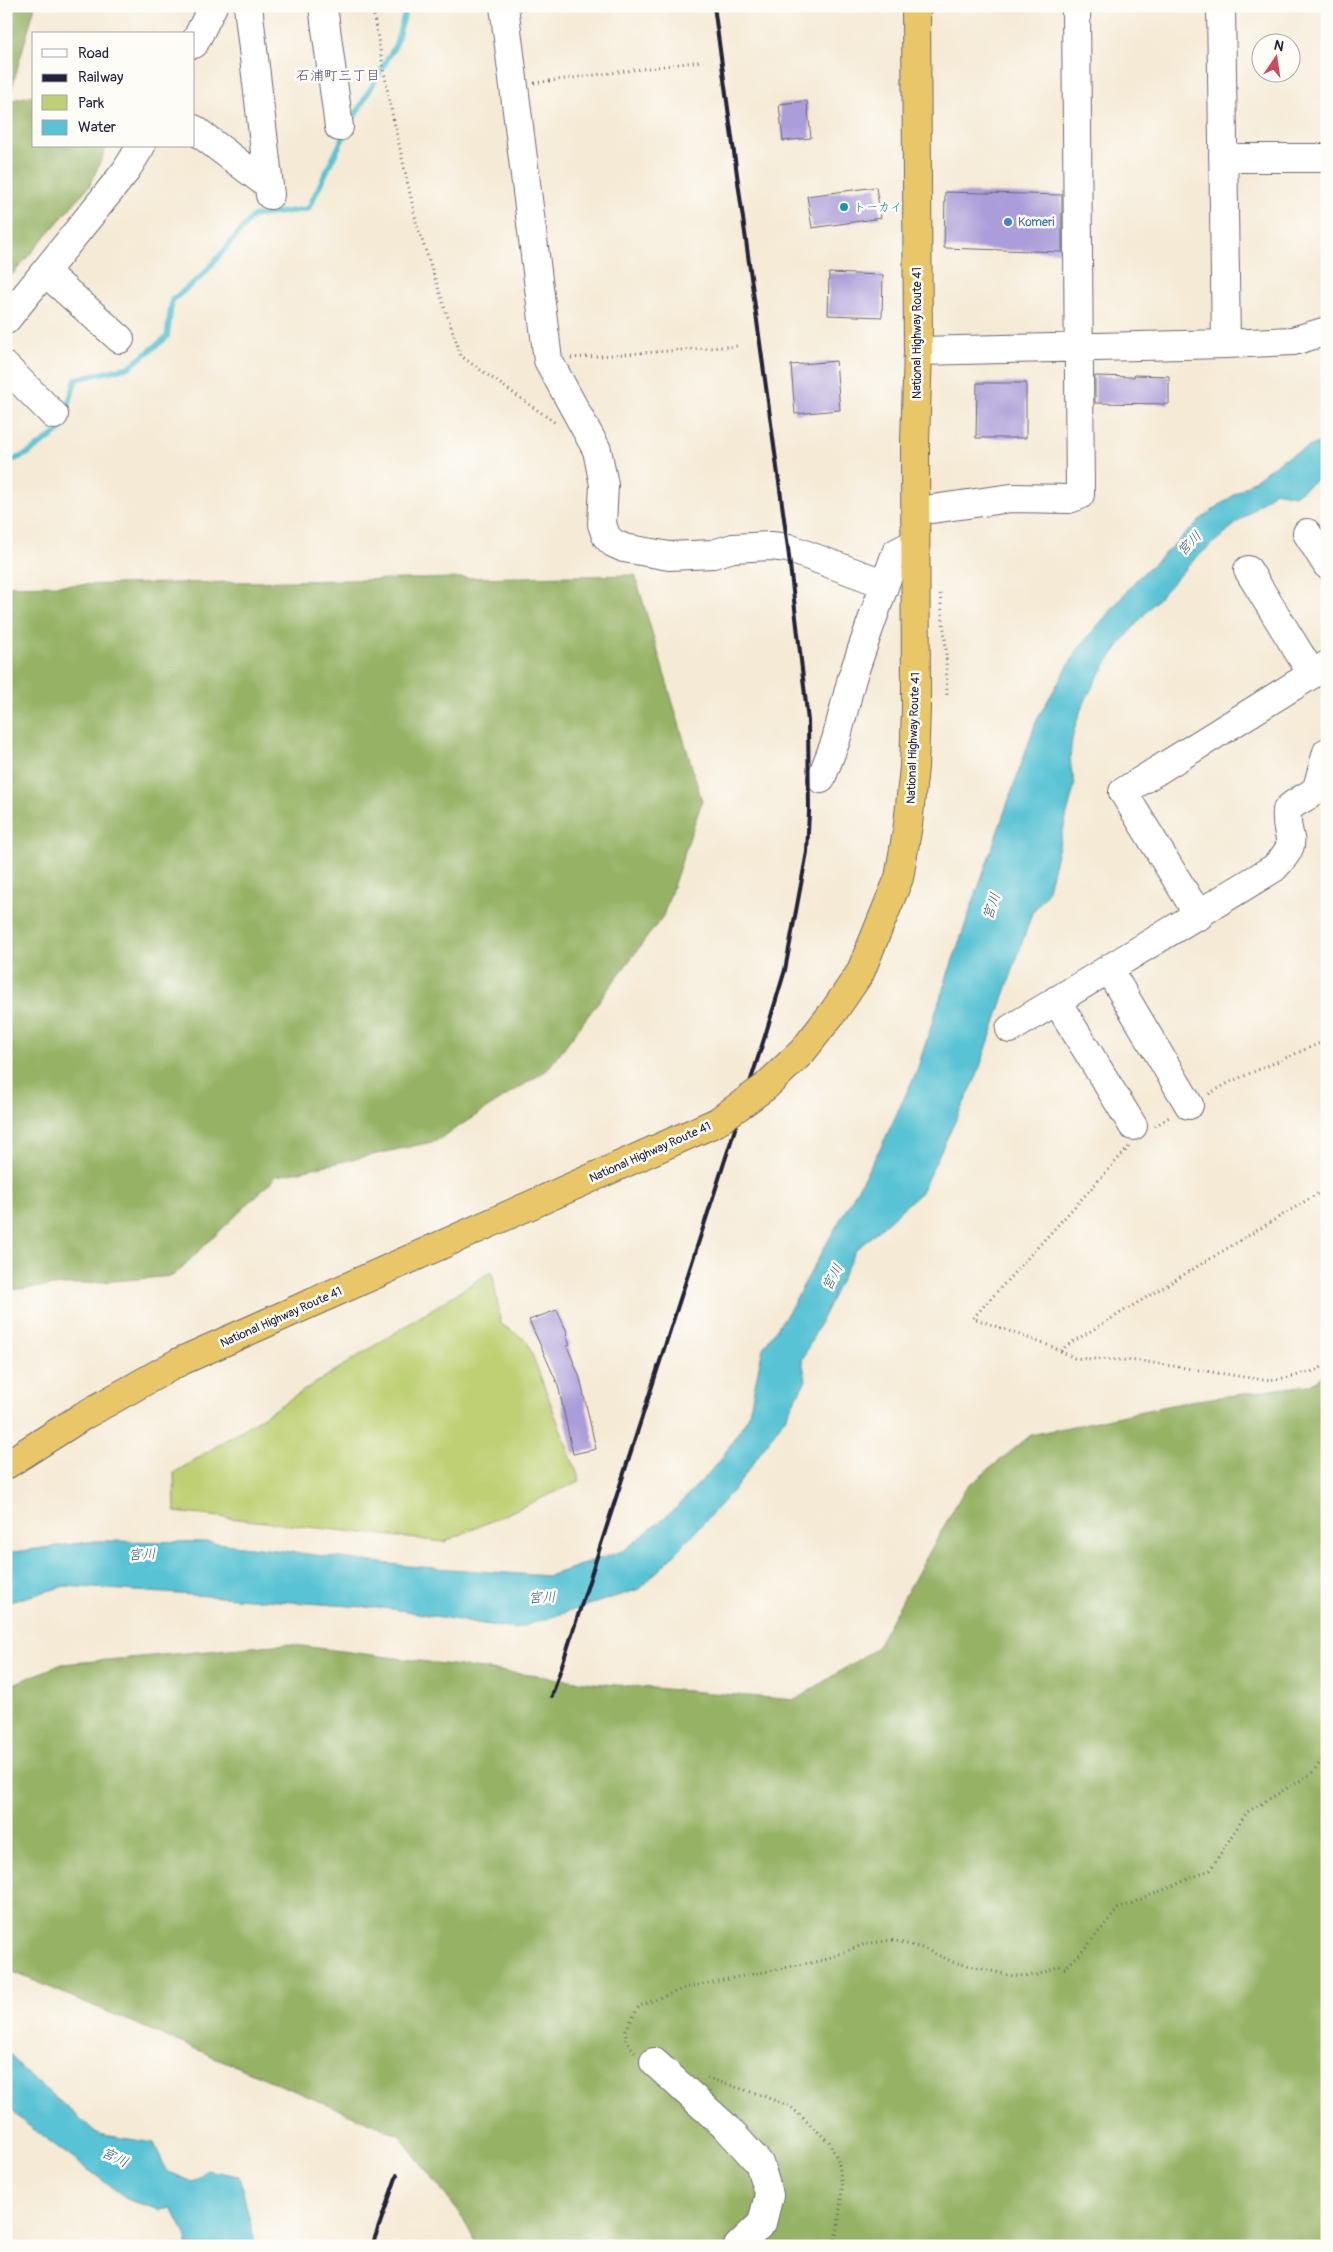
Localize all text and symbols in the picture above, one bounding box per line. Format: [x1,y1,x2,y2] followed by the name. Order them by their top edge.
[32,32,195,148] legend
[1250,32,1300,82] north arrow
[1272,36,1285,55] text: N
[78,44,109,63] text: Road
[296,67,380,84] district label: 石浦町三丁目
[78,68,124,87] text: Railway
[78,94,105,113] text: Park
[78,118,117,137] text: Water
[854,200,902,215] place label: トーカイ
[838,201,850,213] marker: トーカイ
[1018,215,1054,230] place label: Komeri
[1002,216,1014,228] marker: Komeri
[910,267,925,399] street label: National Highway Route 41
[1173,527,1205,559] water label: 宮川
[904,672,923,804] street label: National Highway Route 41
[979,890,1004,922] water label: 宮川
[587,1119,713,1186] street label: National Highway Route 41
[818,1261,847,1294] water label: 宮川
[218,1284,344,1351] street label: National Highway Route 41
[128,1545,156,1564] water label: 宮川
[528,1588,556,1607] water label: 宮川
[99,2144,131,2171] water label: 宮川

